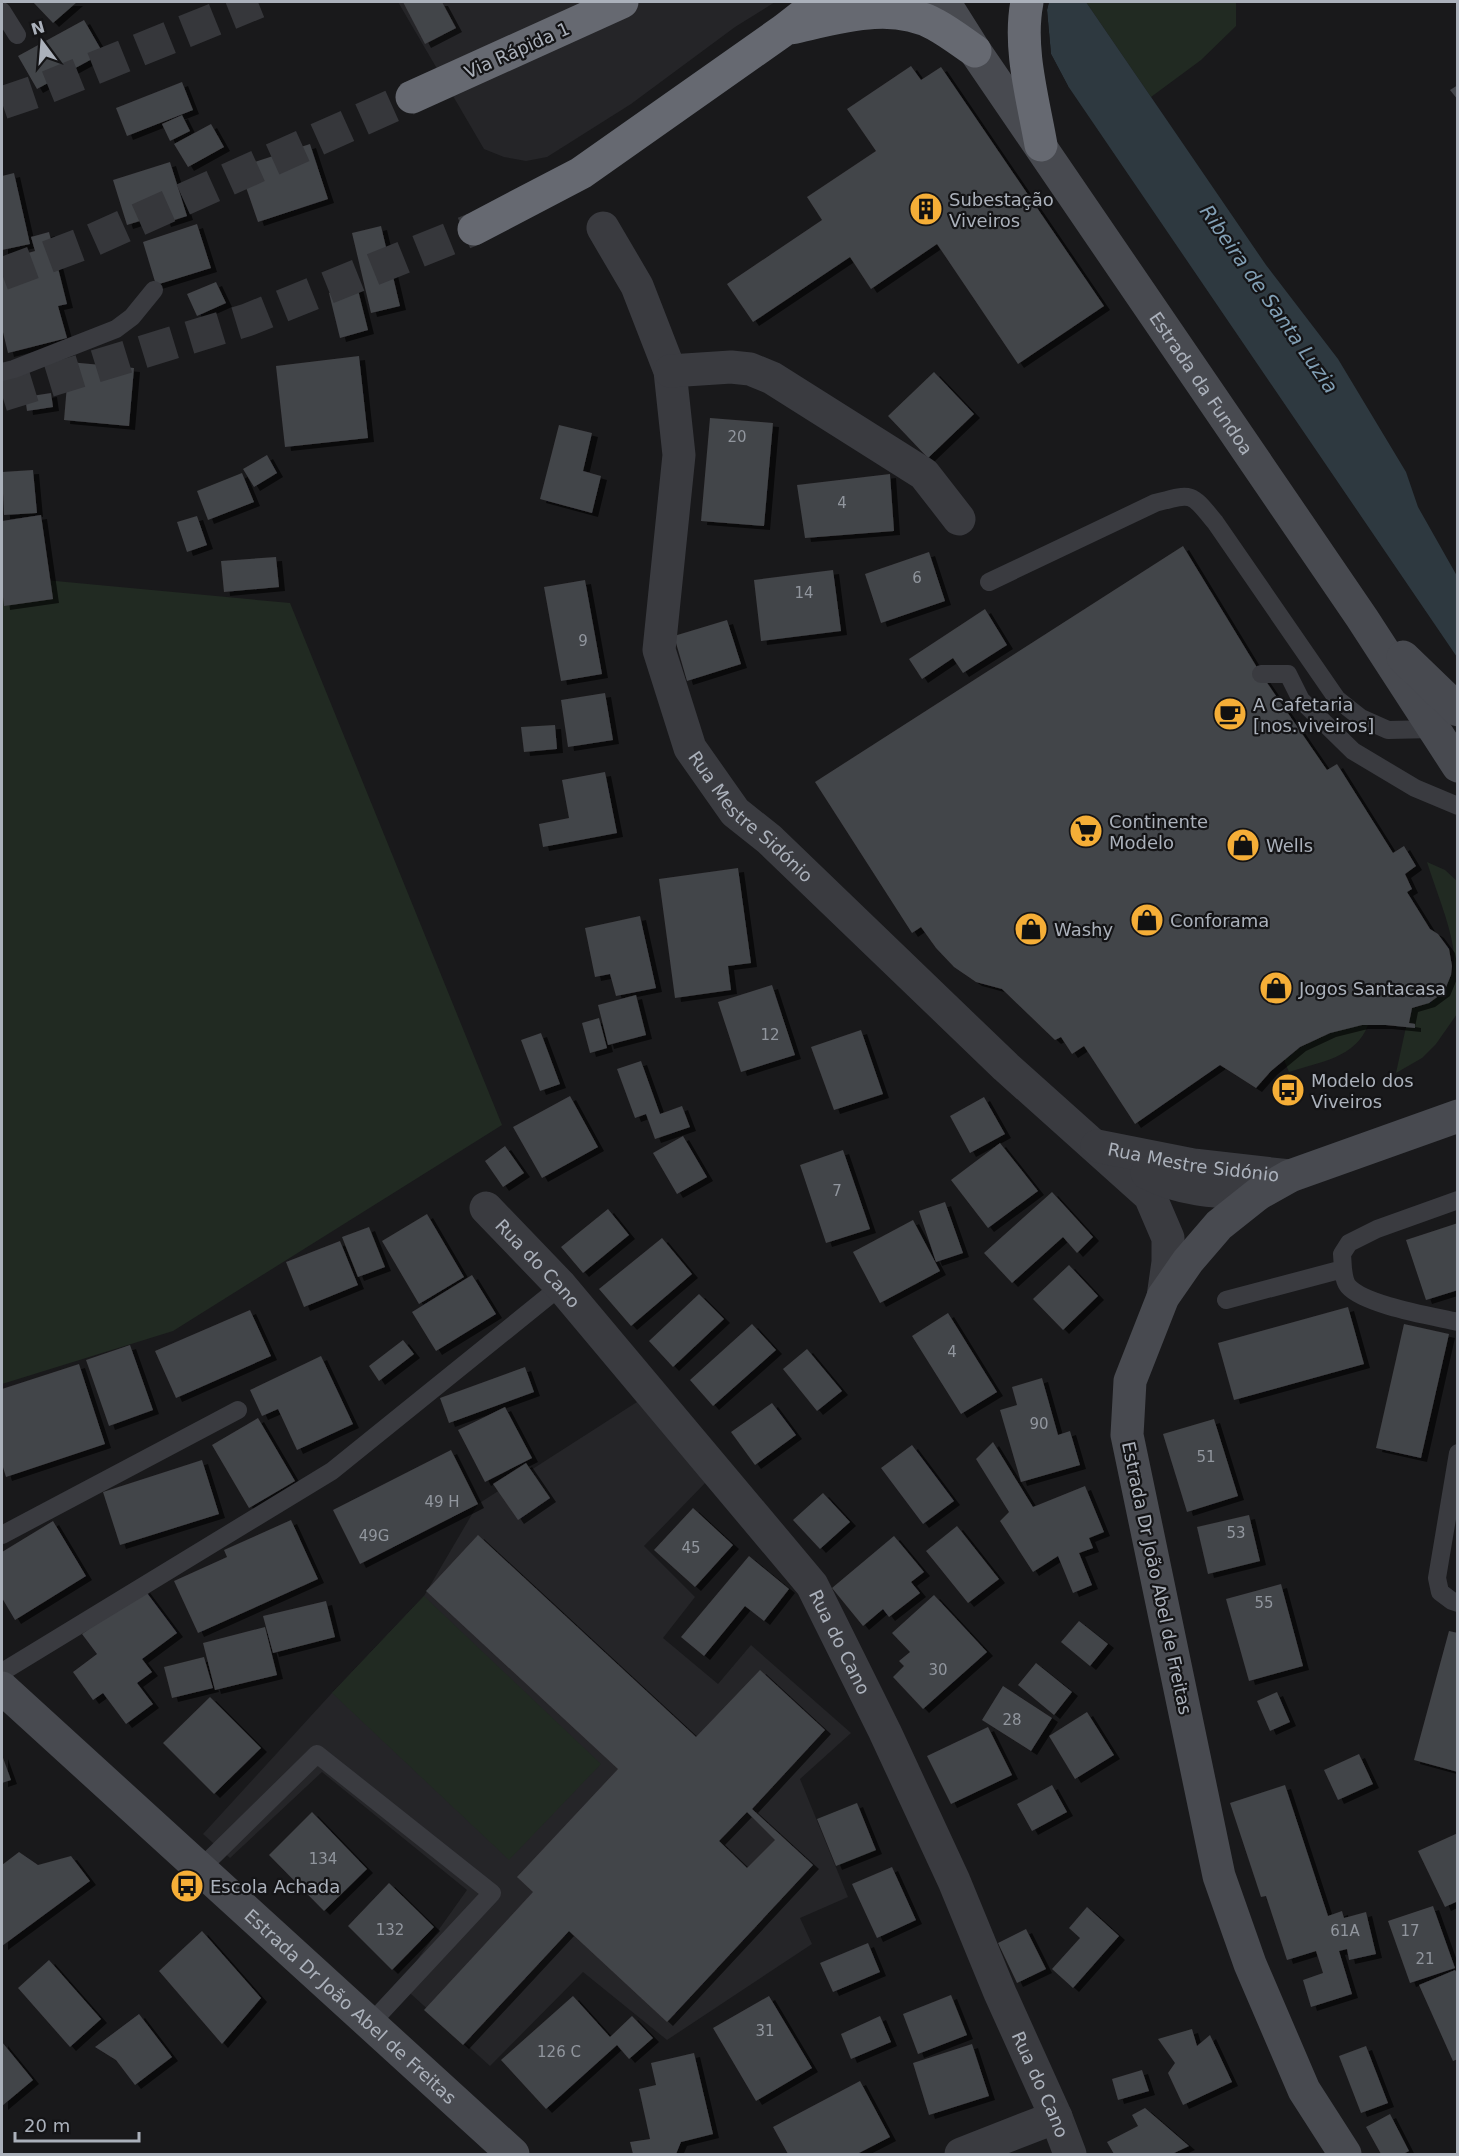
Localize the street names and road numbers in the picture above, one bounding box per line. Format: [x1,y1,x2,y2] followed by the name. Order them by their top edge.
[461,17,573,83] street label: Via Rápida 1
[1146,308,1258,459] street label: Estrada da Fundoa
[685,747,818,886] street label: Rua Mestre Sidónio
[1106,1138,1280,1185] street label: Rua Mestre Sidónio
[492,1214,585,1312] street label: Rua do Cano
[1118,1439,1196,1717] street label: Estrada Dr João Abel de Freitas
[805,1586,875,1698] street label: Rua do Cano
[241,1904,461,2108] street label: Estrada Dr João Abel de Freitas
[1008,2028,1073,2140] street label: Rua do Cano

